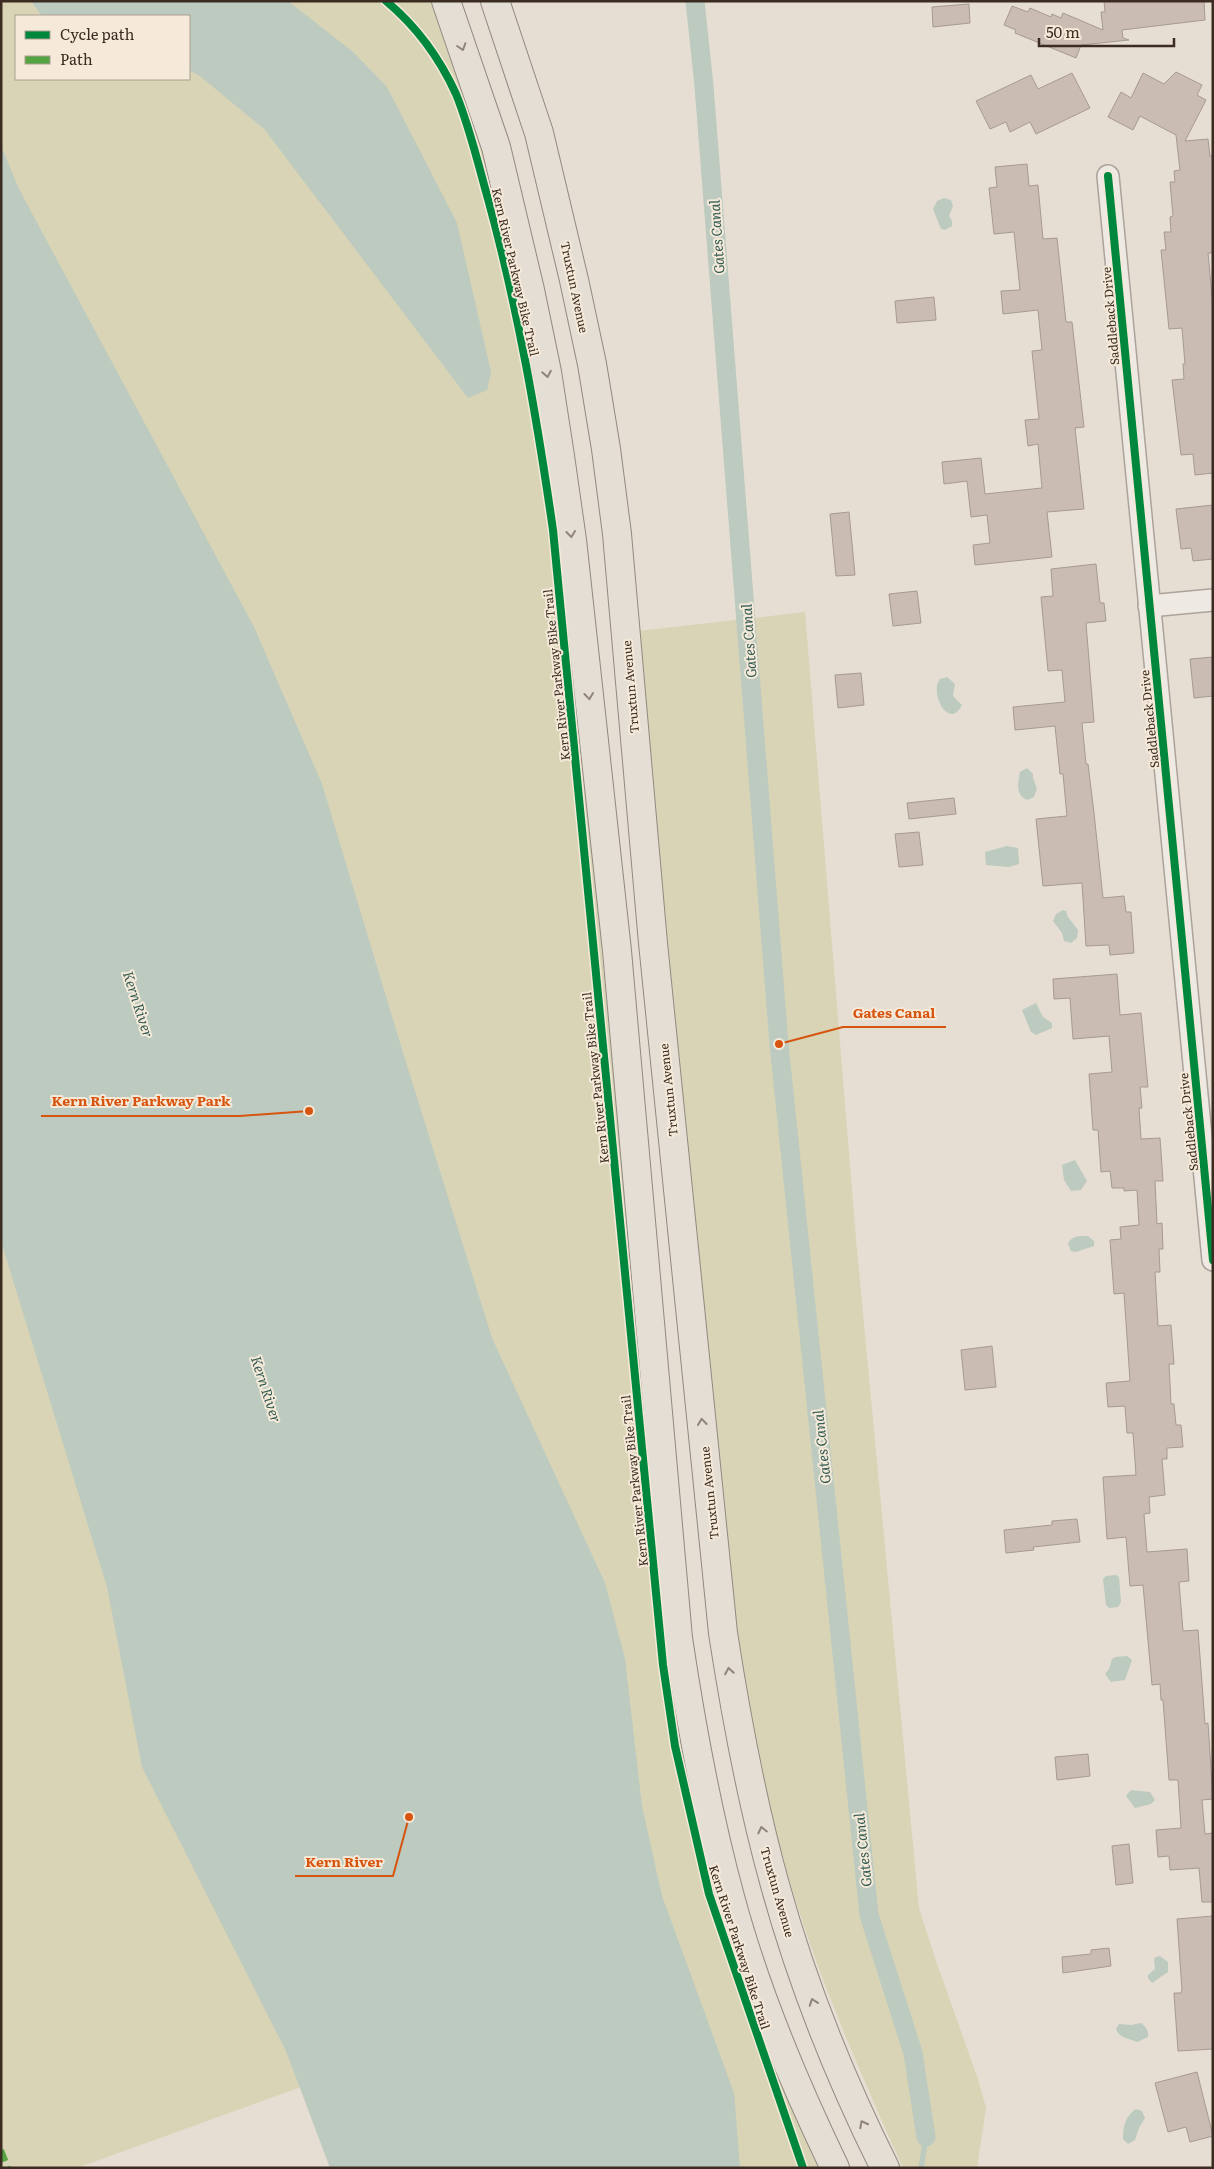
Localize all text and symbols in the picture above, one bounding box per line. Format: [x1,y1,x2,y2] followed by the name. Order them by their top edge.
[15,15,190,80] legend
[1039,15,1174,47] scale bar
[1046,20,1080,43] text: 50 m
[60,22,135,45] text: Cycle path
[457,43,467,51] one-way arrow
[60,47,93,70] text: Path
[488,186,544,358] street label: Kern River Parkway Bike Trail
[703,199,729,275] water label: Gates Canal
[556,239,594,335] street label: Truxtun Avenue
[1097,266,1123,366] street label: Saddleback Drive
[541,369,551,378] one-way arrow
[565,531,576,539] one-way arrow
[538,588,574,762] street label: Kern River Parkway Bike Trail
[735,603,761,679] water label: Gates Canal
[617,640,643,734] street label: Truxtun Avenue
[1135,669,1163,769] street label: Saddleback Drive
[583,692,594,700] one-way arrow
[119,968,159,1040] water label: Kern River
[577,991,613,1165] street label: Kern River Parkway Bike Trail
[843,998,946,1027] callout: Gates Canal
[853,1002,935,1022] text: Gates Canal
[654,1043,682,1137] street label: Truxtun Avenue
[1174,1072,1202,1172] street label: Saddleback Drive
[41,1087,240,1116] callout: Kern River Parkway Park
[51,1090,231,1110] text: Kern River Parkway Park
[247,1353,287,1425] water label: Kern River
[616,1394,652,1568] street label: Kern River Parkway Bike Trail
[807,1409,835,1485] water label: Gates Canal
[697,1418,708,1426] one-way arrow
[695,1446,723,1540] street label: Truxtun Avenue
[724,1666,735,1674] one-way arrow
[848,1812,876,1888] water label: Gates Canal
[757,1825,768,1834] one-way arrow
[756,1845,800,1939] street label: Truxtun Avenue
[295,1847,393,1876] callout: Kern River
[305,1851,383,1871] text: Kern River
[705,1862,775,2032] street label: Kern River Parkway Bike Trail
[809,1998,819,2007] one-way arrow
[859,2120,869,2129] one-way arrow

